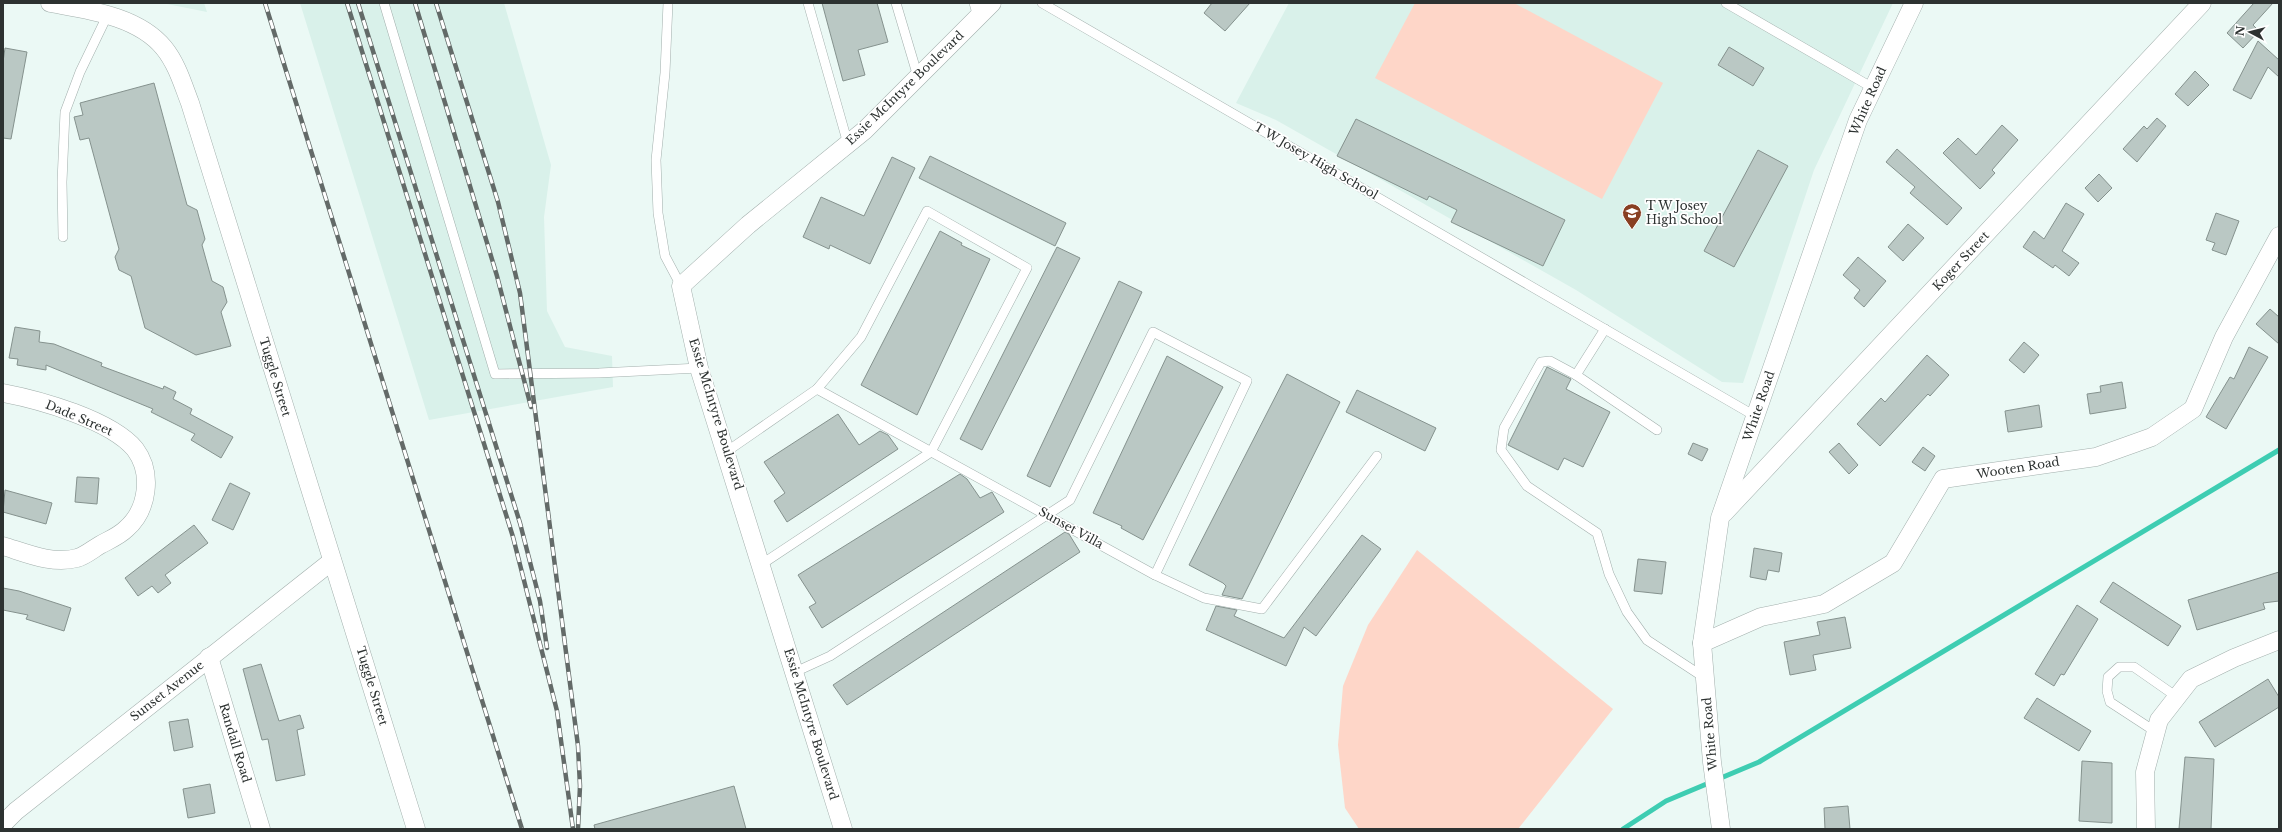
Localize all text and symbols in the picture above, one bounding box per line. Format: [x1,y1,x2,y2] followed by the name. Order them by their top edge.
[2230,12,2270,52] north arrow
[2232,24,2248,37] text: N
[843,27,967,148] street label: Essie McIntyre Boulevard
[1845,64,1889,138] street label: White Road
[1252,119,1381,202] street label: T W Josey High School
[1646,198,1722,227] place label: T W Josey High School
[1621,202,1643,230] school or university icon: T W Josey High School
[1929,227,1992,293] street label: Koger Street
[256,336,295,419] street label: Tuggle Street
[686,336,747,492] street label: Essie McIntyre Boulevard
[1739,369,1778,444] street label: White Road
[43,397,116,439] street label: Dade Street
[1974,454,2061,482] street label: Wooten Road
[1036,504,1107,552] street label: Sunset Villa
[353,645,392,728] street label: Tuggle Street
[781,646,842,802] street label: Essie McIntyre Boulevard
[127,657,207,724] street label: Sunset Avenue
[1699,697,1720,772] street label: White Road
[216,701,255,784] street label: Randall Road

